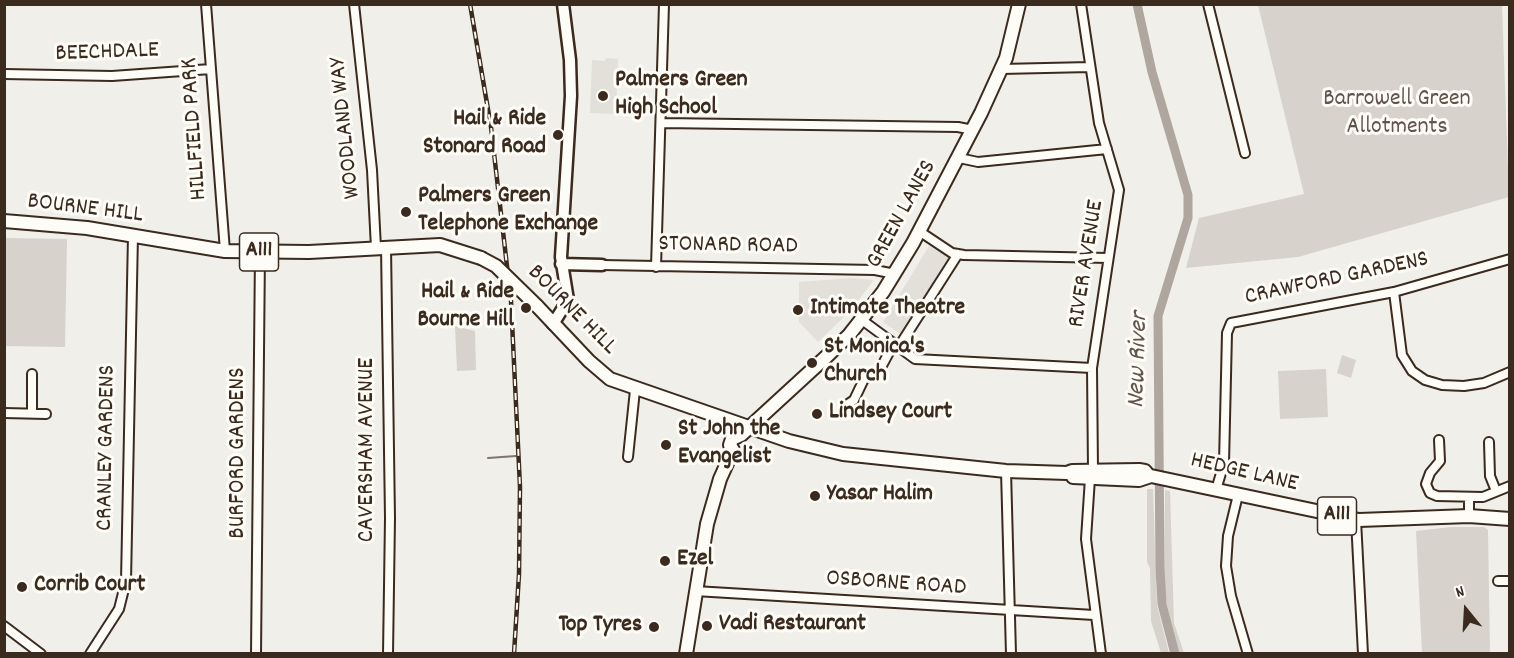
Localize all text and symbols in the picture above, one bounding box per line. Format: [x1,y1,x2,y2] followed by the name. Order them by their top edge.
[55,38,159,70] street label: BEECHDALE
[325,56,369,200] street label: WOODLAND WAY
[177,57,215,201] street label: HILLFIELD PARK
[615,68,748,124] place label: Palmers Green High School
[1323,87,1471,143] park label: Barrowell Green Allotments
[596,89,610,103] marker: Palmers Green High School
[423,107,546,163] place label: Hail & Ride Stonard Road
[551,128,565,142] marker: Hail & Ride Stonard Road
[862,156,944,274] street label: GREEN LANES
[418,184,598,240] place label: Palmers Green Telephone Exchange
[26,189,144,231] street label: BOURNE HILL
[1064,198,1112,330] street label: RIVER AVENUE
[399,205,413,219] marker: Palmers Green Telephone Exchange
[658,231,798,263] street label: STONARD ROAD
[240,233,278,271] road number: A111
[1242,246,1432,314] street label: CRAWFORD GARDENS
[520,260,622,362] street label: BOURNE HILL
[417,280,514,336] place label: Hail & Ride Bourne Hill
[810,296,965,324] place label: Intimate Theatre
[519,301,533,315] marker: Hail & Ride Bourne Hill
[791,303,805,317] marker: Intimate Theatre
[1123,311,1157,409] water label: New River
[824,335,925,391] place label: St Monica's Church
[805,356,819,370] marker: St Monica's Church
[355,358,383,542] street label: CAVERSHAM AVENUE
[92,365,124,531] street label: CRANLEY GARDENS
[226,367,254,539] street label: BURFORD GARDENS
[829,400,952,428] place label: Lindsey Court
[810,407,824,421] marker: Lindsey Court
[678,417,780,473] place label: St John the Evangelist
[659,438,673,452] marker: St John the Evangelist
[1187,448,1301,500] street label: HEDGE LANE
[827,482,933,510] place label: Yasar Halim
[808,489,822,503] marker: Yasar Halim
[1318,497,1356,535] road number: A111
[677,547,713,575] place label: Ezel
[658,554,672,568] marker: Ezel
[825,566,967,604] street label: OSBORNE ROAD
[34,573,145,601] place label: Corrib Court
[15,580,29,594] marker: Corrib Court
[1436,580,1496,640] north arrow
[1453,580,1468,605] text: N
[719,612,866,640] place label: Vadi Restaurant
[558,613,642,641] place label: Top Tyres
[700,619,714,633] marker: Vadi Restaurant
[647,620,661,634] marker: Top Tyres

